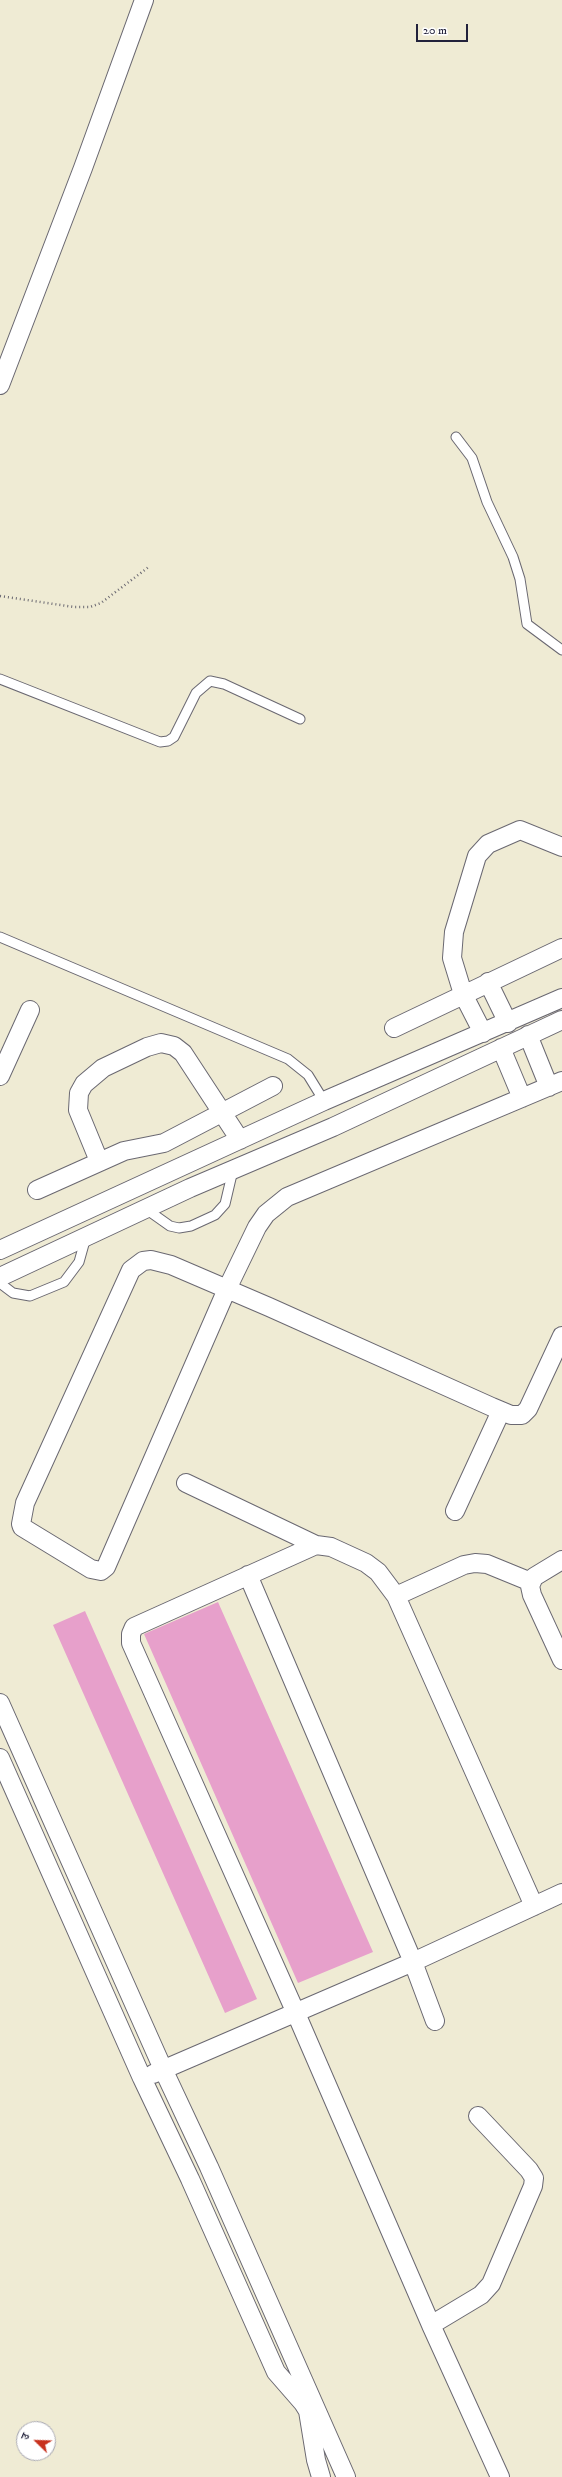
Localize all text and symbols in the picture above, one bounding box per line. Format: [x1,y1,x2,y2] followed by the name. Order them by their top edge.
[418,16,470,42] scale bar
[423,23,447,38] text: 20 m
[16,2421,56,2461] north arrow
[18,2431,33,2442] text: उ

